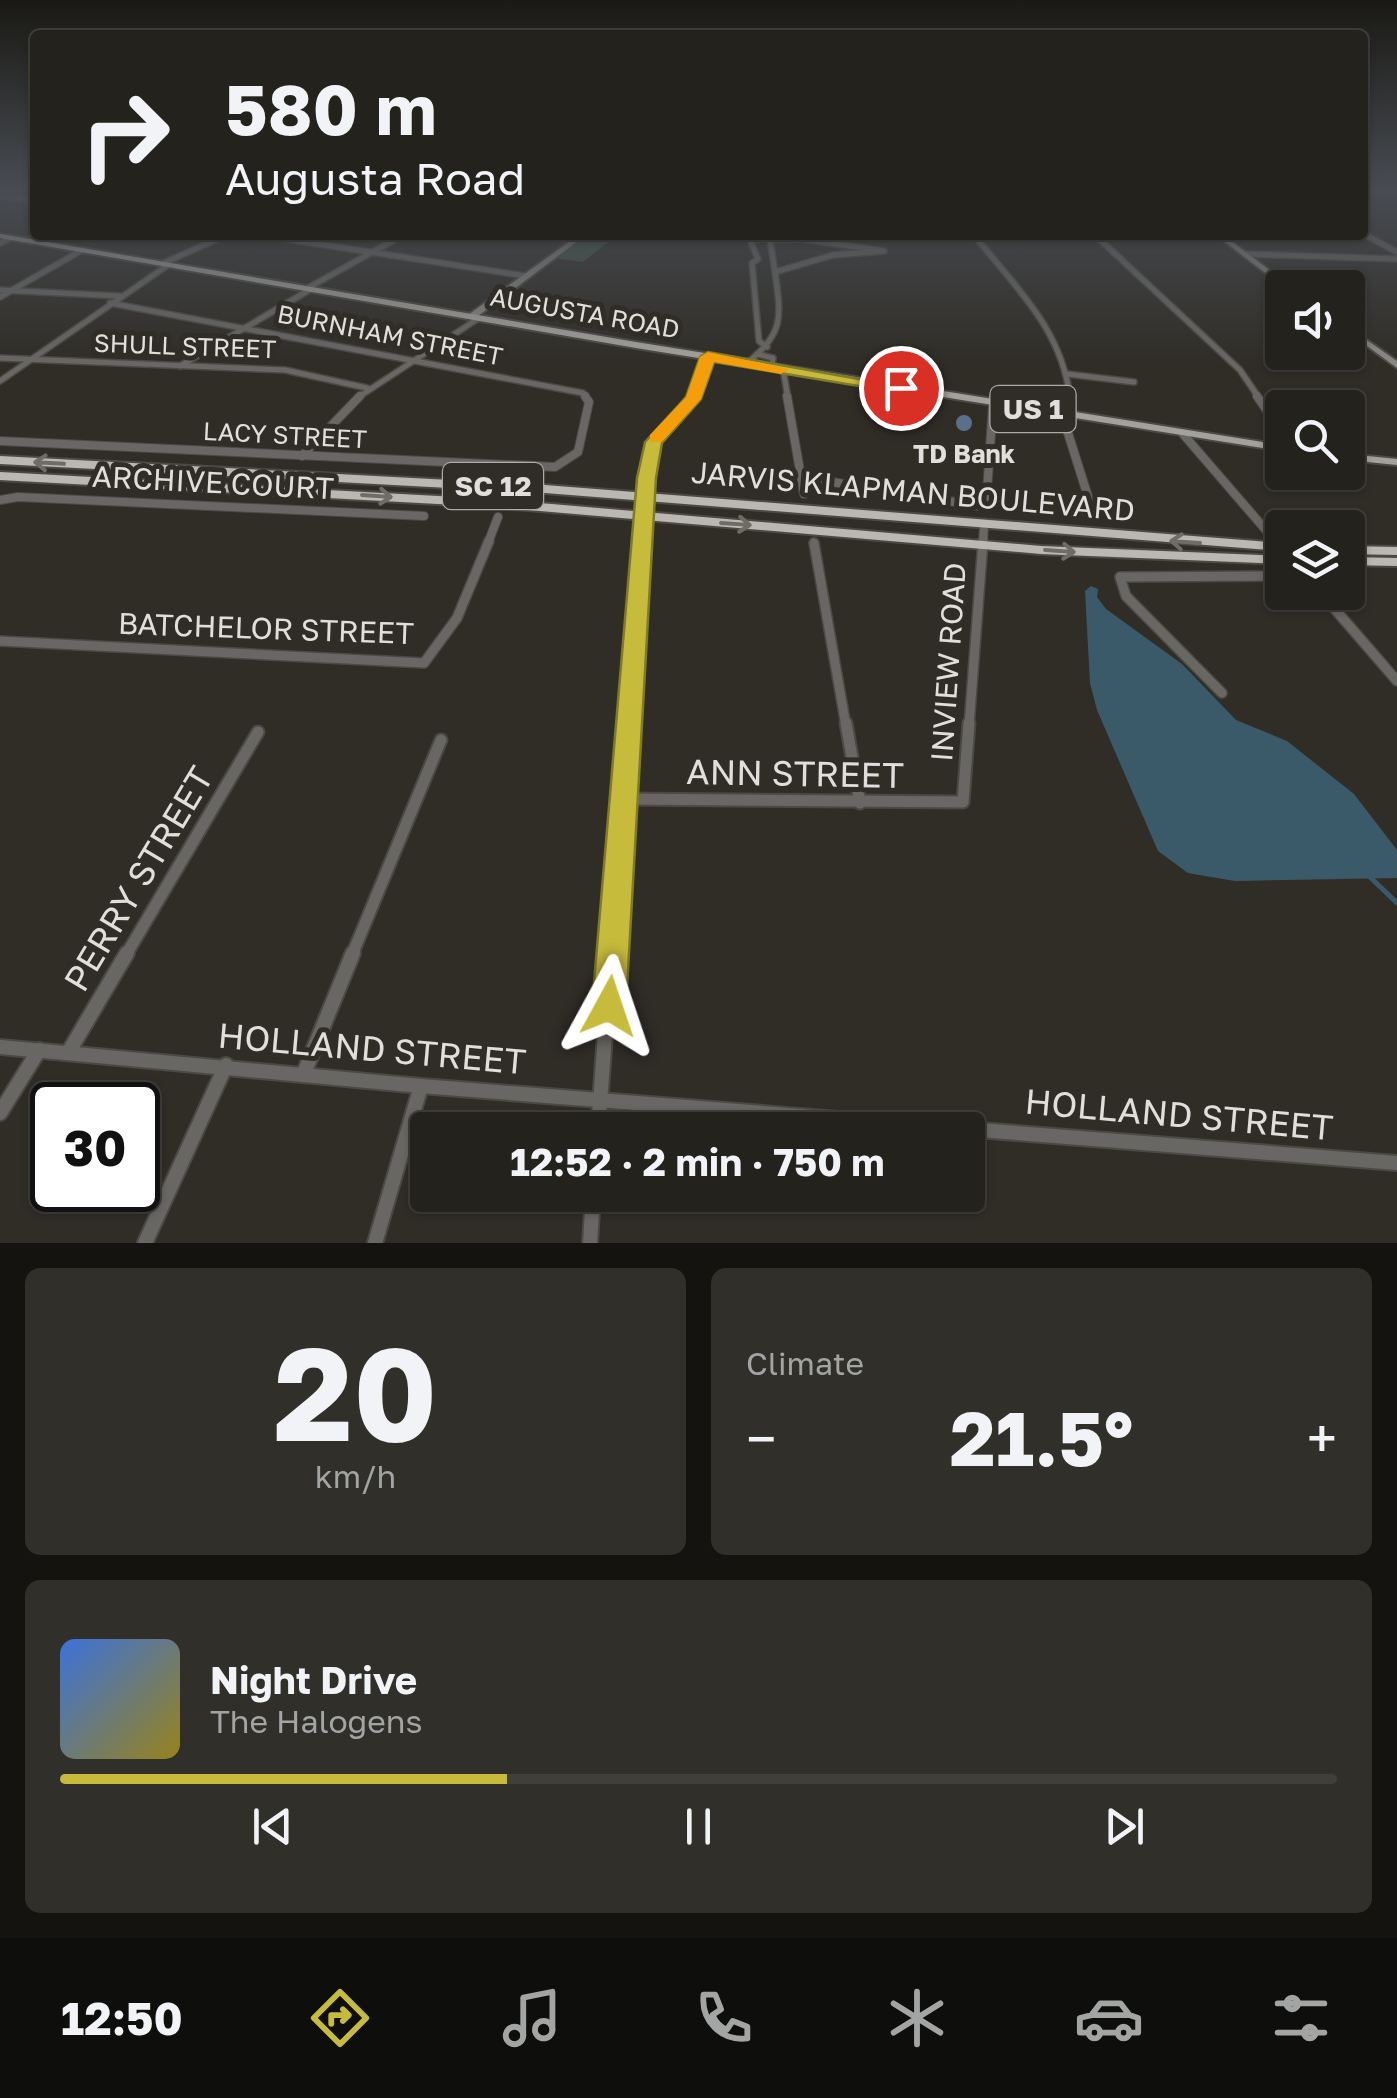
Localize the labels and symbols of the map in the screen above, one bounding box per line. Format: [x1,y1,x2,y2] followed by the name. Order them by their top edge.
[488,281,682,344] street label: AUGUSTA ROAD
[275,297,505,372] street label: BURNHAM STREET
[93,327,277,364] street label: SHULL STREET
[859,346,944,431] pin
[990,386,1076,432] road number: US 1
[953,412,975,434] marker: TD Bank
[202,415,368,454] street label: LACY STREET
[913,438,1016,469] place label: TD Bank
[33,453,65,472] one-way arrow
[690,454,1136,528] street label: JARVIS KLAPMAN BOULEVARD
[91,458,335,506] street label: ARCHIVE COURT
[443,463,543,509] road number: SC 12
[360,486,393,505] one-way arrow
[719,514,751,533] one-way arrow
[1170,532,1202,551] one-way arrow
[1043,542,1075,561] one-way arrow
[923,561,973,763] street label: INVIEW ROAD
[117,605,415,651] street label: BATCHELOR STREET
[686,750,904,796] street label: ANN STREET
[55,759,222,998] street label: PERRY STREET
[557,954,661,1058] position arrow
[216,1014,528,1082] street label: HOLLAND STREET
[1023,1080,1335,1148] street label: HOLLAND STREET
[30,1082,160,1212] speed limit sign: 30

